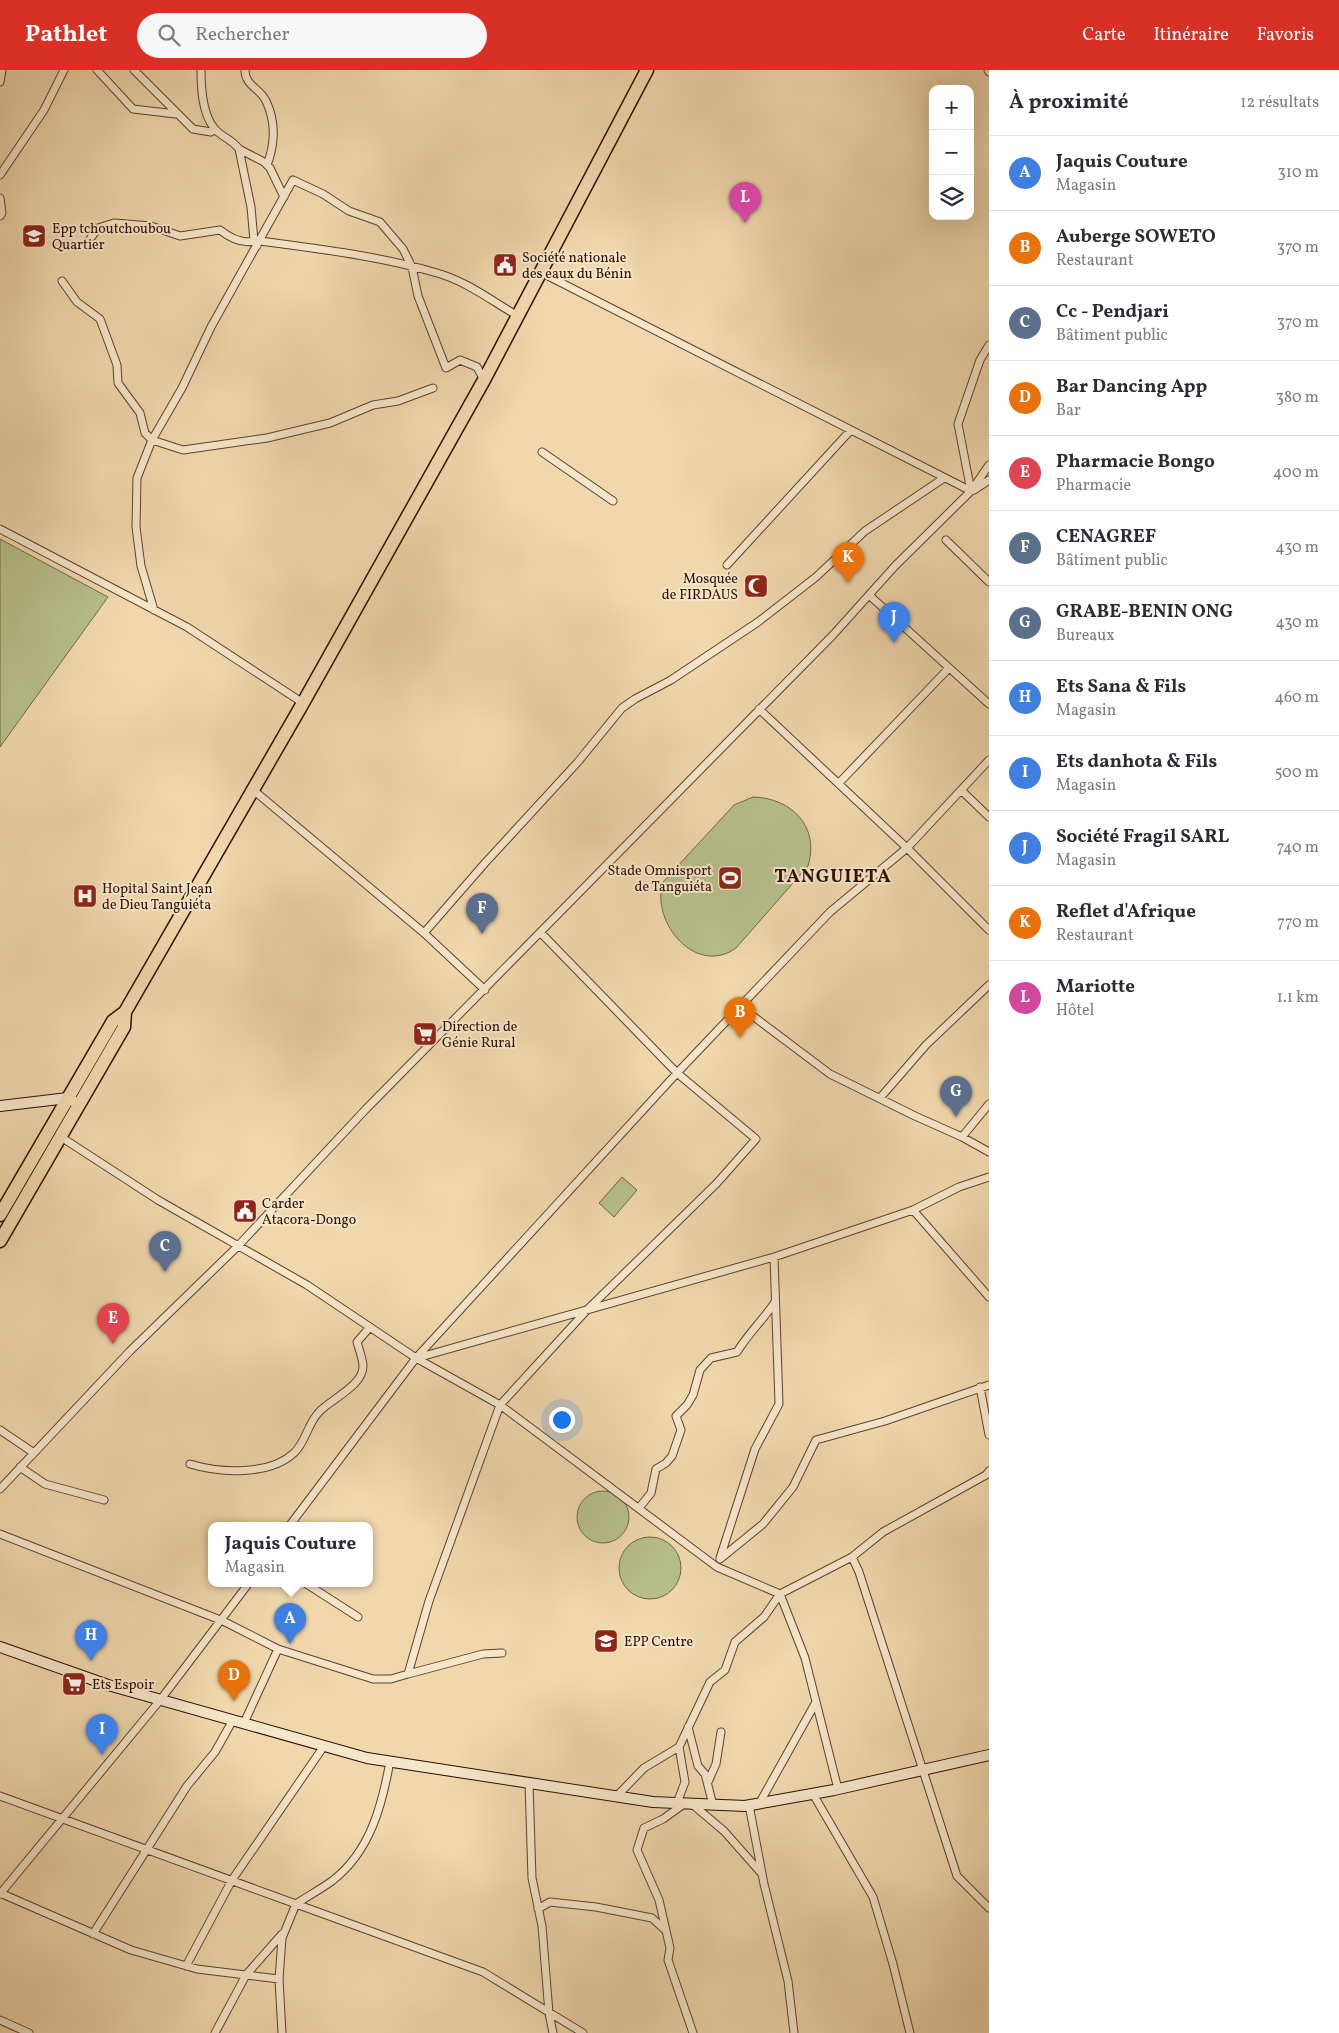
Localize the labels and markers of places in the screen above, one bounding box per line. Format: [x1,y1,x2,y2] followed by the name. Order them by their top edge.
[729,182,761,223] pin: L
[52,220,171,255] place label: Epp tchoutchoubou Quartier
[21,223,47,249] school or university icon: Epp tchoutchoubou Quartier
[522,249,632,284] place label: Société nationale des eaux du Bénin
[492,252,518,278] public building icon: Société nationale des eaux du Bénin
[832,542,864,583] pin: K
[662,570,738,605] place label: Mosquée de FIRDAUS
[743,573,769,599] mosque icon: Mosquée de FIRDAUS
[878,602,910,643] pin: J
[608,862,712,897] place label: Stade Omnisport de Tanguiéta
[717,865,743,891] sports icon: Stade Omnisport de Tanguiéta
[102,880,213,915] place label: Hopital Saint Jean de Dieu Tanguiéta
[72,883,98,909] hospital icon: Hopital Saint Jean de Dieu Tanguiéta
[466,893,498,934] pin: F
[724,997,756,1038] pin: B
[442,1018,518,1053] place label: Direction de Génie Rural
[412,1021,438,1047] supermarket icon: Direction de Génie Rural
[940,1076,972,1117] pin: G
[262,1195,356,1230] place label: Carder Atacora-Dongo
[232,1198,258,1224] public building icon: Carder Atacora-Dongo
[149,1231,181,1272] pin: C
[97,1303,129,1344] pin: E
[274,1603,306,1644] pin: A
[75,1620,107,1661] pin: H
[593,1628,619,1654] school or university icon: EPP Centre
[624,1633,693,1652] place label: EPP Centre
[218,1660,250,1701] pin: D
[61,1671,87,1697] supermarket icon: Ets Espoir
[92,1676,154,1695] place label: Ets Espoir
[86,1714,118,1755] pin: I

